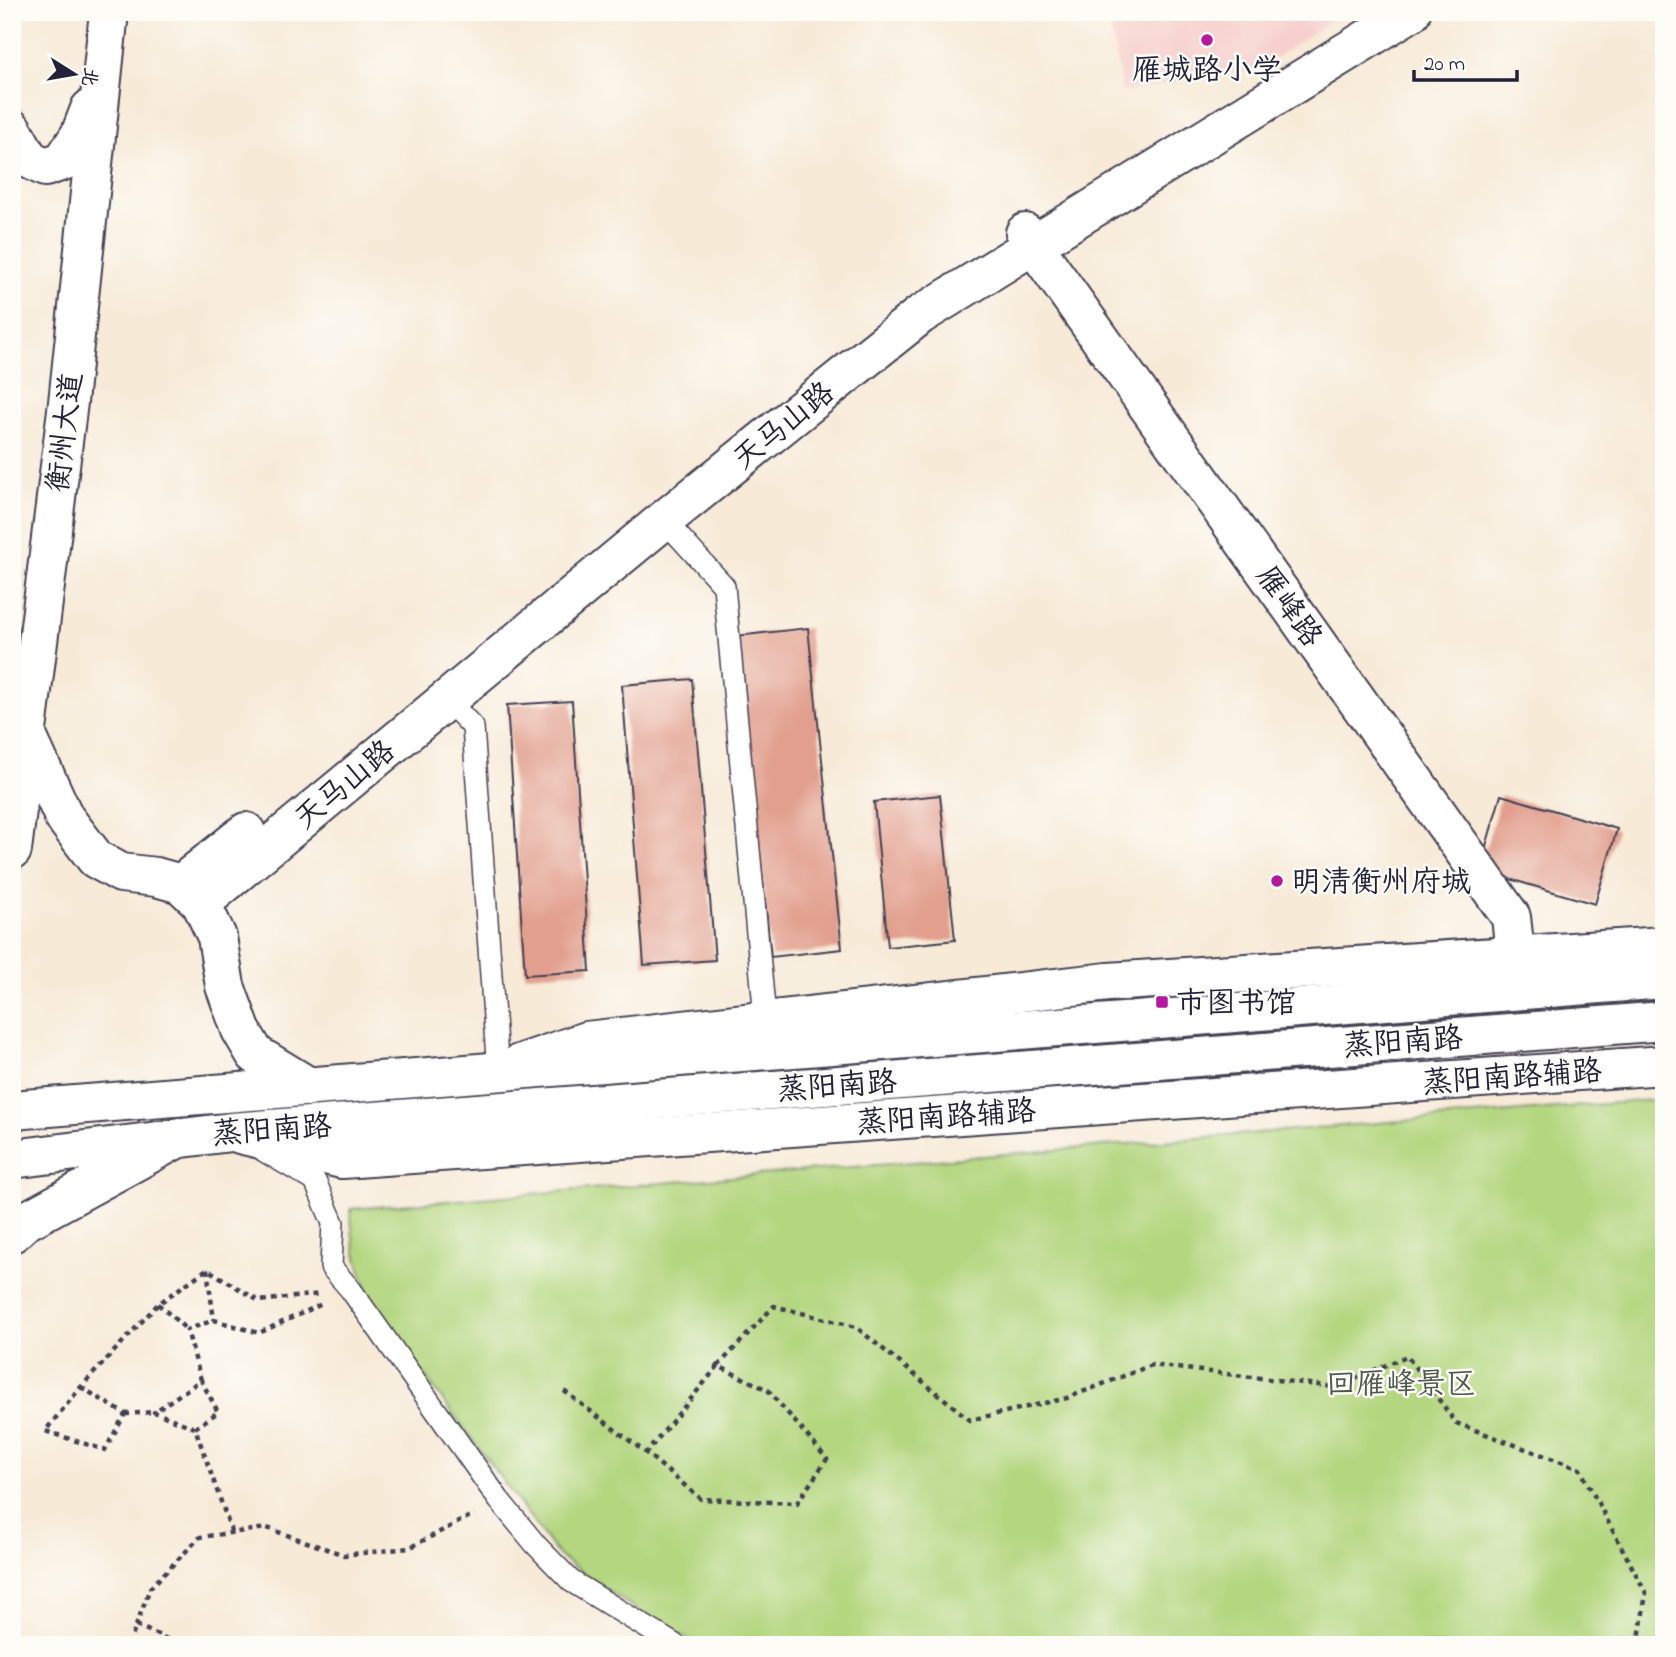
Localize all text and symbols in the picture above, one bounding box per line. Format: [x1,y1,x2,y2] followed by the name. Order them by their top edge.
[1199,32,1215,48] marker: 雁城路小学
[38,38,108,108] north arrow
[1414,38,1517,82] scale bar
[1132,50,1282,94] place label: 雁城路小学
[1424,50,1465,80] text: 20 m
[73,65,103,89] text: 北
[38,370,96,495] street label: 衡州大道
[724,372,845,482] street label: 天马山路
[1244,558,1331,657] street label: 雁峰路
[286,731,406,842] street label: 天马山路
[1291,862,1471,906] place label: 明清衡州府城
[1269,873,1285,889] marker: 明清衡州府城
[1176,983,1296,1027] place label: 市图书馆
[1154,994,1170,1010] marker: 市图书馆
[1342,1018,1465,1070] street label: 蒸阳南路
[1421,1051,1604,1107] street label: 蒸阳南路辅路
[776,1062,899,1114] street label: 蒸阳南路
[855,1091,1038,1147] street label: 蒸阳南路辅路
[211,1106,334,1158] street label: 蒸阳南路
[1326,1364,1476,1408] park label: 回雁峰景区

